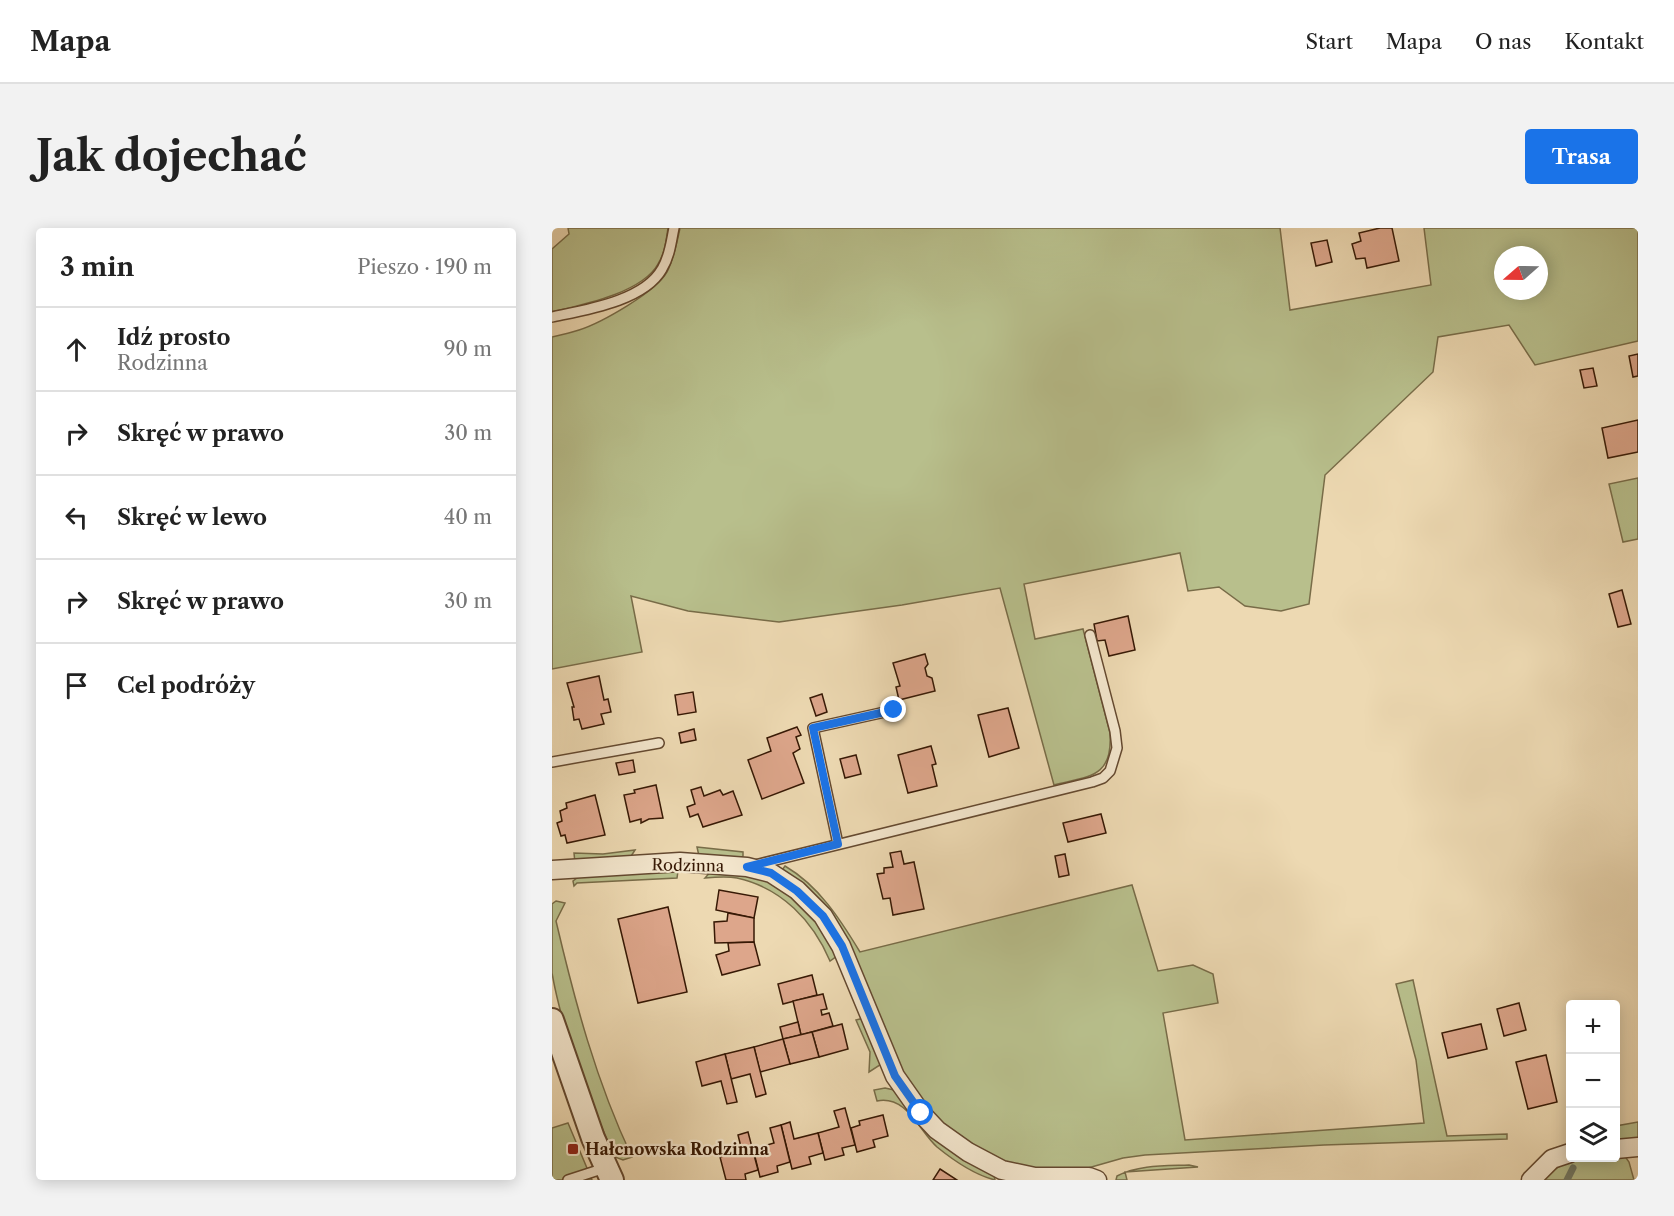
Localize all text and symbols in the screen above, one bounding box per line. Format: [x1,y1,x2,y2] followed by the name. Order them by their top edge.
[30,24,111,58] text: Mapa
[1305,29,1353,54] text: Start
[1386,29,1442,54] text: Mapa
[1475,29,1531,54] text: O nas
[1564,29,1644,54] text: Kontakt
[1525,129,1638,184] button: Trasa
[36,130,307,182] text: Jak dojechać
[1494,246,1548,300] north arrow
[60,251,134,283] text: 3 min
[357,255,492,279] text: Pieszo · 190 m
[117,324,231,351] text: Idź prosto
[60,333,93,366] icon: ahead
[444,337,492,361] text: 90 m
[117,351,208,375] text: Rodzinna
[60,417,93,450] icon: right
[117,420,284,447] text: Skręć w prawo
[444,421,492,445] text: 30 m
[60,501,93,534] icon: left
[117,504,267,531] text: Skręć w lewo
[444,505,492,529] text: 40 m
[60,585,93,618] icon: right
[117,588,284,615] text: Skręć w prawo
[444,589,492,613] text: 30 m
[60,669,93,702] icon: arrive
[117,672,255,699] text: Cel podróży
[880,696,906,722] route end
[651,854,725,876] street label: Rodzinna
[1566,1000,1620,1162] map controls
[1566,1000,1620,1054] button: +
[1566,1054,1620,1108] button: −
[907,1099,933,1125] route start
[1566,1108,1620,1162] button: layers
[585,1139,770,1159] place label: Hałcnowska Rodzinna
[566,1142,580,1156] marker: Hałcnowska Rodzinna

